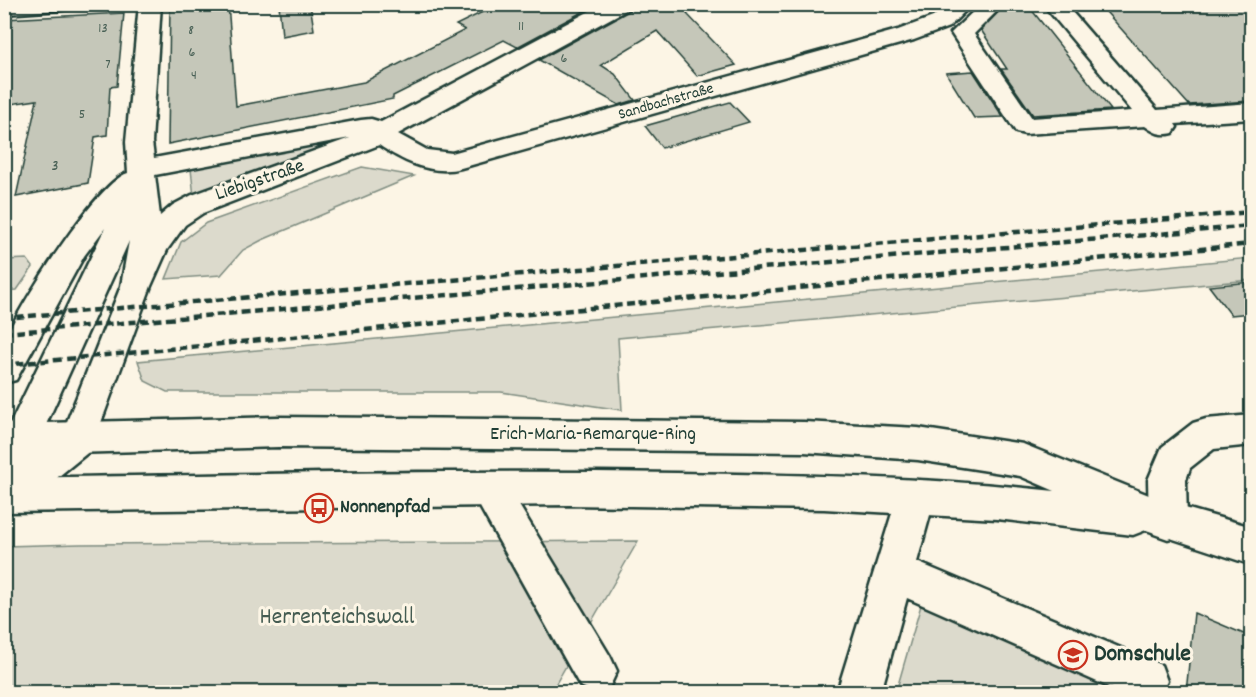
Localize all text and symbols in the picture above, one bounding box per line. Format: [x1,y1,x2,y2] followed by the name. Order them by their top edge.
[518,17,524,37] house number: 11
[98,19,108,39] house number: 13
[188,21,194,41] house number: 8
[189,43,196,63] house number: 6
[561,49,568,69] house number: 6
[105,55,111,75] house number: 7
[191,66,197,86] house number: 4
[616,77,716,127] street label: Sandbachstraße
[79,105,85,125] house number: 5
[212,153,309,209] street label: Liebigstraße
[51,155,59,178] house number: 3
[490,421,696,449] street label: Erich-Maria-Remarque-Ring
[303,492,335,524] bus stop icon: Nonnenpfad
[340,494,430,522] place label: Nonnenpfad
[260,601,415,635] park label: Herrenteichswall
[1094,638,1191,672] place label: Domschule
[1057,639,1089,671] school or university icon: Domschule

